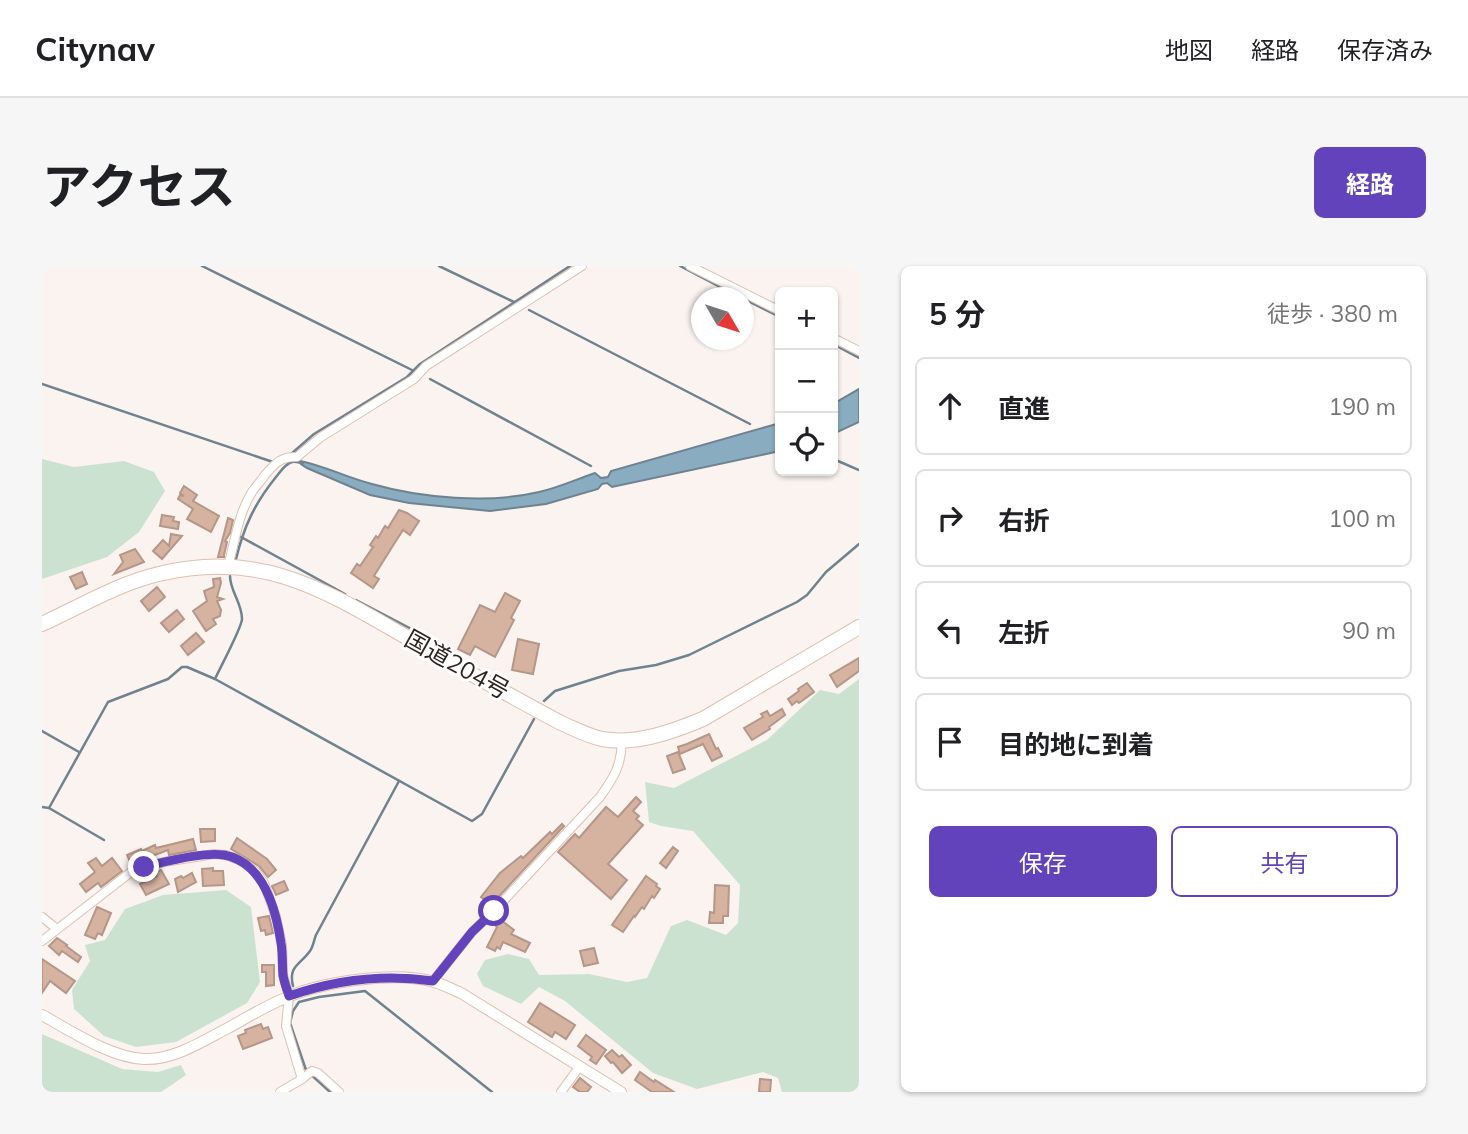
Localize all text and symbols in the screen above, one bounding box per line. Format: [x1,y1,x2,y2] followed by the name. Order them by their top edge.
[35,28,155,69] text: Citynav
[1165,35,1213,65] text: 地図
[1251,35,1299,65] text: 経路
[1337,35,1433,65] text: 保存済み
[1314,147,1426,218] button: 経路
[42,155,236,216] text: アクセス
[691,287,754,350] north arrow
[775,287,838,476] map controls
[775,287,838,350] button: +
[929,295,985,333] text: 5 分
[1267,299,1398,328] text: 徒歩 · 380 m
[775,350,838,413] button: −
[931,387,969,425] icon: ahead
[998,392,1050,425] text: 直進
[1328,392,1396,421] text: 190 m
[775,413,838,476] button: locate
[931,499,969,537] icon: right
[998,504,1050,537] text: 右折
[1328,504,1396,533] text: 100 m
[931,611,969,649] icon: left
[998,616,1050,649] text: 左折
[1342,616,1396,645] text: 90 m
[400,623,515,705] street label: 国道204号
[931,723,969,761] icon: arrive
[998,728,1154,761] text: 目的地に到着
[929,826,1157,897] button: 保存
[1171,826,1398,897] button: 共有
[128,851,159,882] route end
[478,895,509,926] route start

